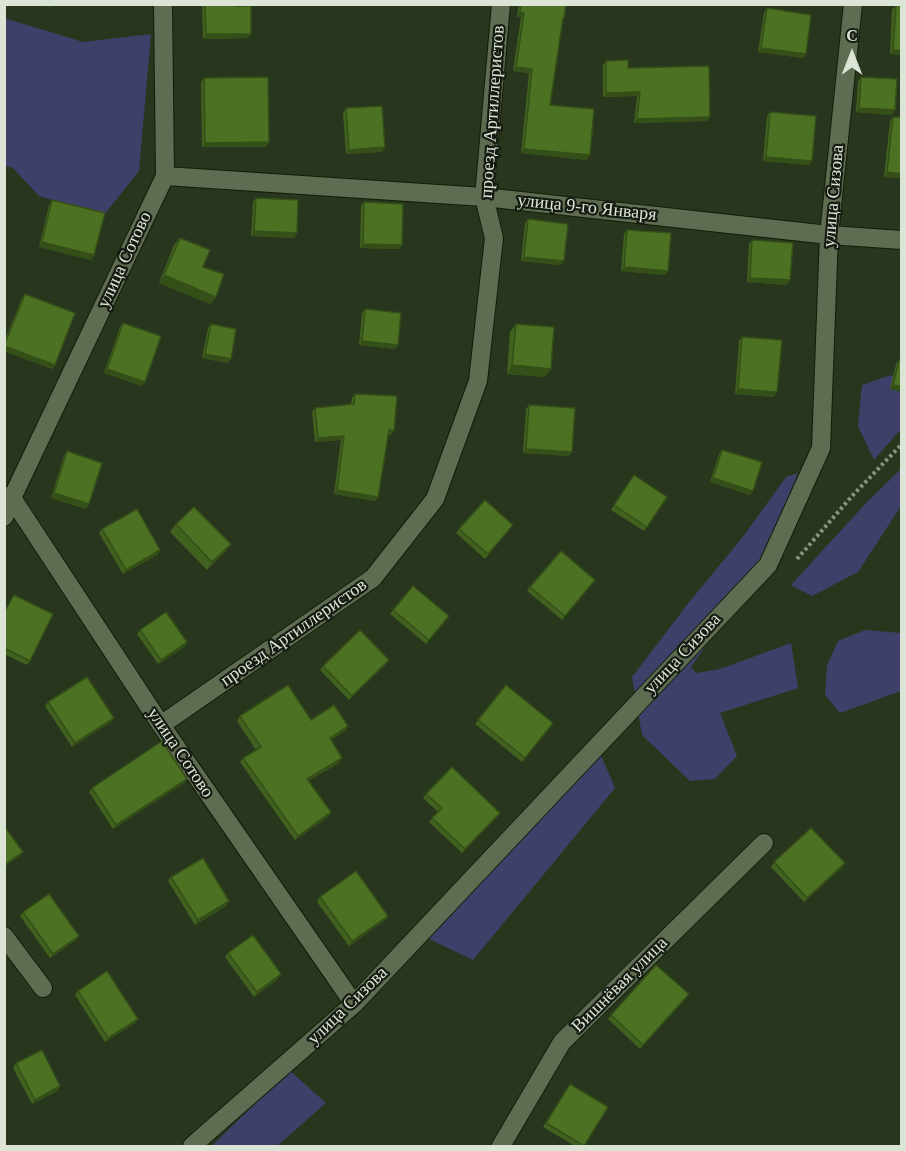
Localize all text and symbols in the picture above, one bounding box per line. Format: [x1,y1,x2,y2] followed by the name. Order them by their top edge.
[822,24,882,84] north arrow
[476,25,510,199] street label: проезд Артиллеристов
[846,27,858,44] text: С
[819,144,849,248] street label: улица Сизова
[516,190,658,226] street label: улица 9-го Января
[93,208,157,312] street label: улица Сотово
[217,574,371,692] street label: проезд Артиллеристов
[640,609,726,699] street label: улица Сизова
[142,704,218,802] street label: улица Сотово
[568,933,672,1037] street label: Вишнёвая улица
[304,963,392,1049] street label: улица Сизова

